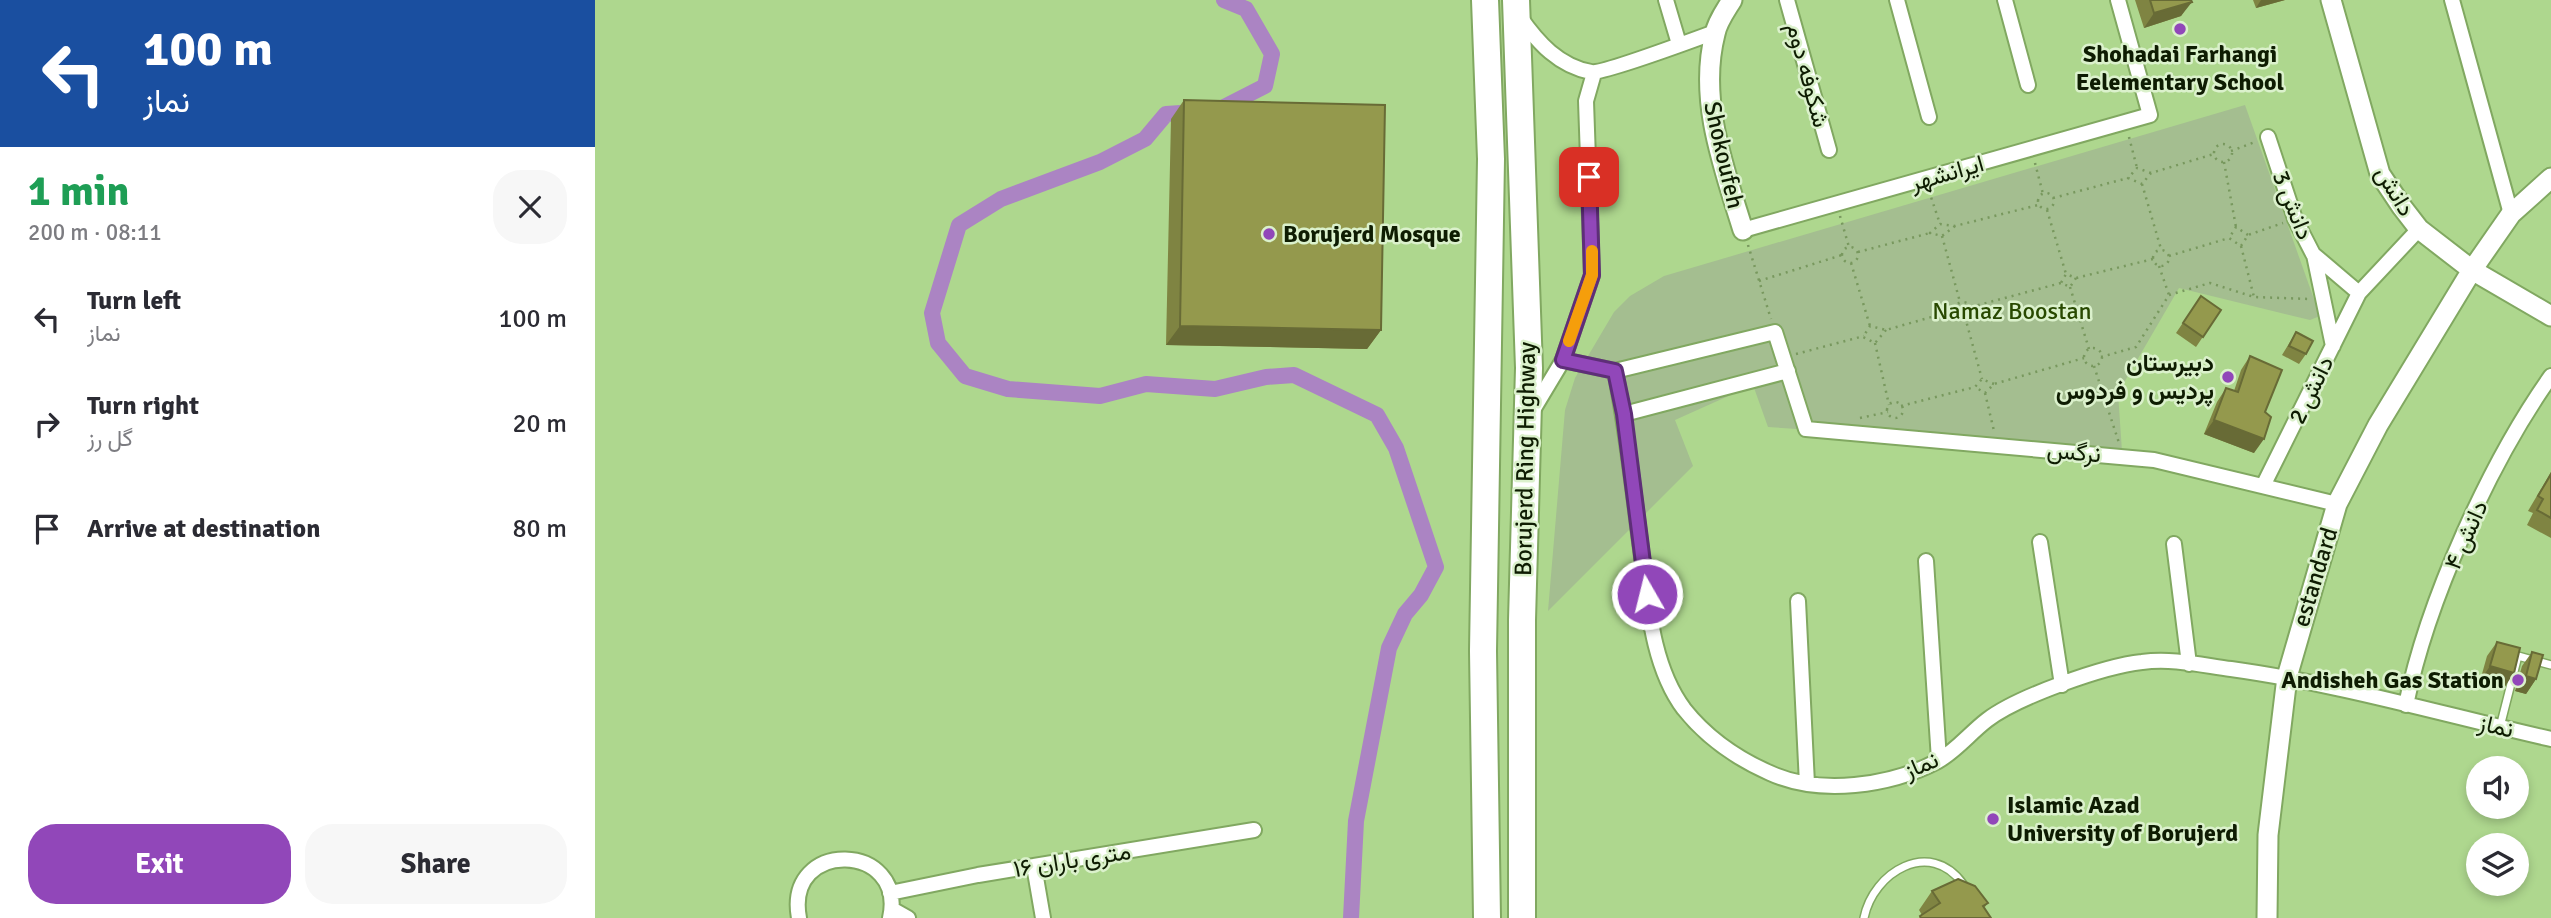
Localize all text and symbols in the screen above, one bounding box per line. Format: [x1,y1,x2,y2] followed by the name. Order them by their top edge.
[143,19,273,79] text: 100 m
[1779,19,1836,131] street label: شکوفه دوم
[2172,21,2188,37] marker: Shohadai Farhangi Eelementary School
[28,28,119,119] icon: left
[2076,39,2285,97] place label: Shohadai Farhangi Eelementary School
[143,82,190,121] text: نماز
[1697,99,1751,211] street label: Shokoufeh
[1559,147,1619,207] pin
[1906,148,1987,198] street label: ایرانشهر
[1570,158,1608,196] icon: arrive
[2368,160,2422,222] street label: دانش
[28,166,129,217] text: 1 min
[2266,166,2320,244] street label: دانش 3
[493,170,567,244] button: close
[28,218,162,247] text: 200 m · 08:11
[1283,219,1461,249] place label: Borujerd Mosque
[1261,226,1277,242] marker: Borujerd Mosque
[87,285,181,317] text: Turn left
[1932,296,2092,326] park label: Namaz Boostan
[28,300,66,338] icon: left
[498,303,567,335] text: 100 m
[87,319,121,348] text: نماز
[1508,342,1542,576] street label: Borujerd Ring Highway
[2056,348,2214,407] place label: دبیرستان پردیس و فردوس
[2282,351,2340,429] street label: دانش 2
[2220,369,2236,385] marker: دبیرستان پردیس و فردوس
[87,390,199,422] text: Turn right
[28,405,66,443] icon: right
[512,408,567,440] text: 20 m
[87,424,133,453] text: گل رز
[2046,435,2102,469] street label: نرگس
[2438,496,2494,574] street label: دانش ۴
[28,510,66,548] icon: arrive
[87,513,320,545] text: Arrive at destination
[512,513,567,545] text: 80 m
[2286,524,2344,630] street label: estandard
[1610,557,1684,631] position arrow
[2281,665,2504,695] place label: Andisheh Gas Station
[2510,672,2526,688] marker: Andisheh Gas Station
[2475,707,2516,745] street label: نماز
[1898,744,1943,786] street label: نماز
[2466,756,2529,896] map controls
[2466,756,2529,819] button: sound
[2007,790,2238,848] place label: Islamic Azad University of Borujerd
[1985,811,2001,827] marker: Islamic Azad University of Borujerd
[28,824,291,904] button: Exit
[305,824,567,904] button: Share
[2466,833,2529,896] button: layers
[1011,836,1133,884] street label: ۱۶ متری باران

